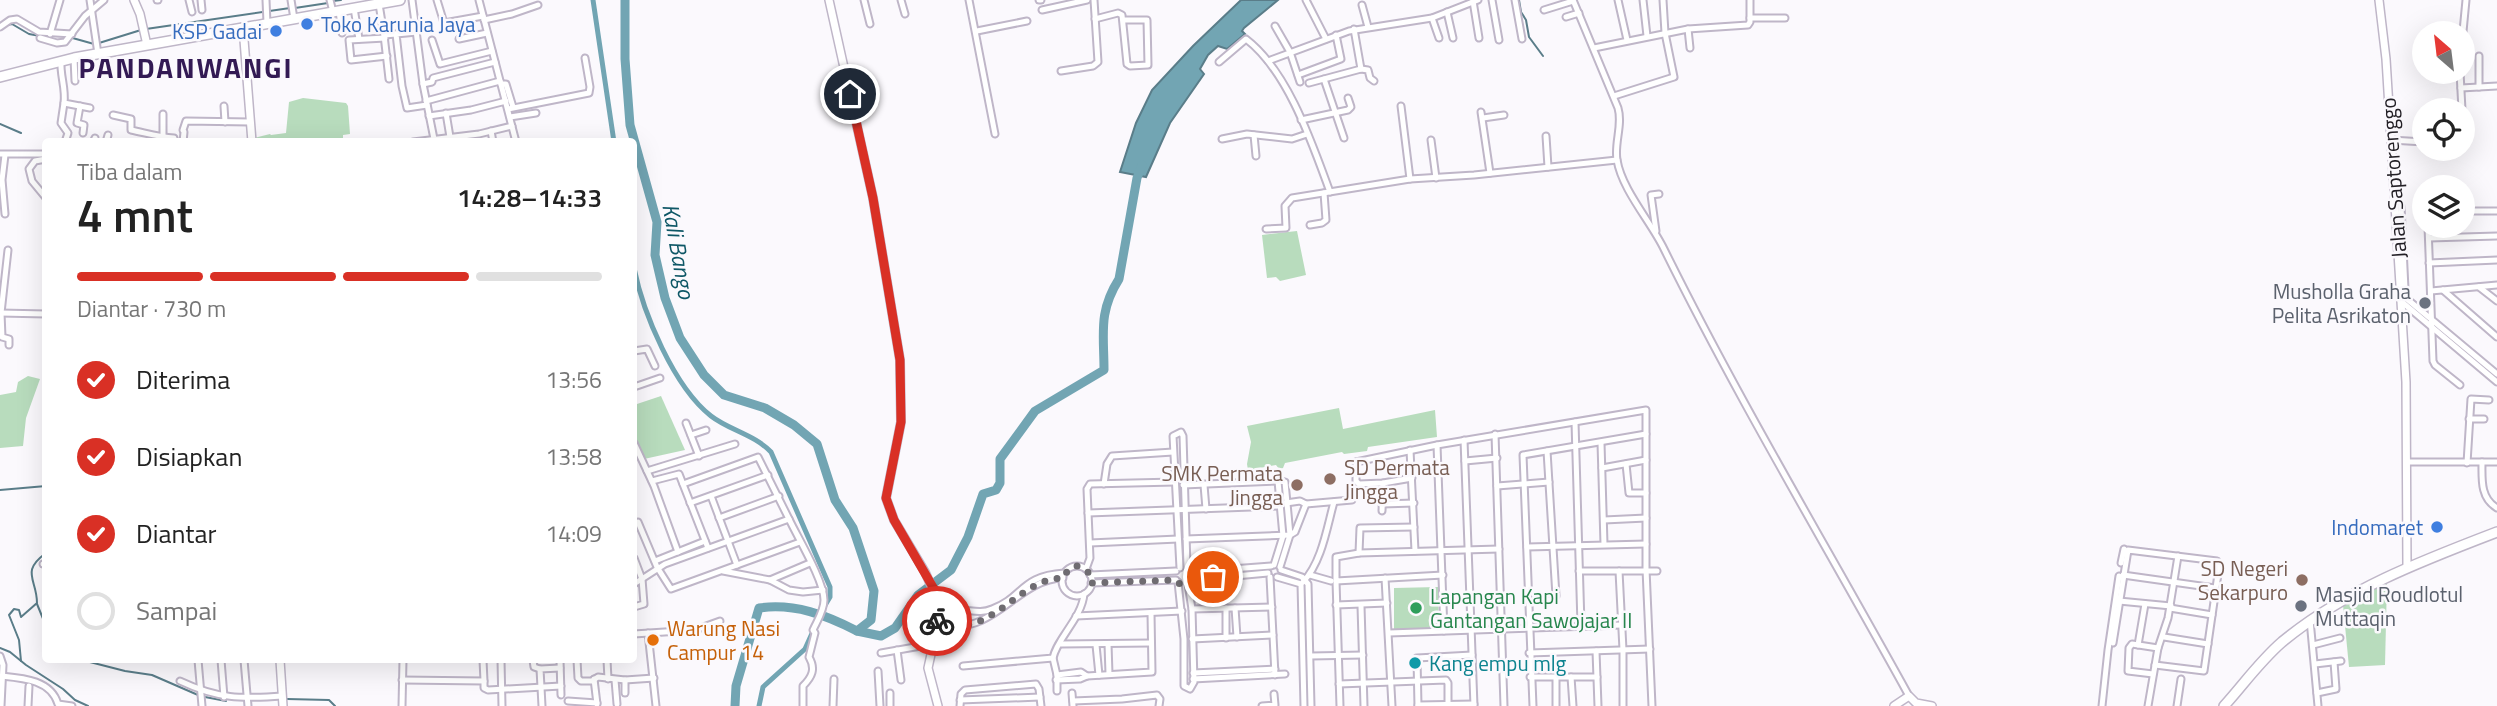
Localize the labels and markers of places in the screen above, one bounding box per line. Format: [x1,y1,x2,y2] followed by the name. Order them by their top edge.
[321,8,476,40] place label: Toko Karunia Jaya
[172,15,262,47] place label: KSP Gadai
[299,16,315,32] marker: Toko Karunia Jaya
[268,23,284,39] marker: KSP Gadai
[820,64,880,124] pin
[2272,275,2411,331] place label: Musholla Graha Pelita Asrikaton
[2417,295,2433,311] marker: Musholla Graha Pelita Asrikaton
[1344,451,1450,507] place label: SD Permata Jingga
[1161,457,1283,513] place label: SMK Permata Jingga
[1322,471,1338,487] marker: SD Permata Jingga
[1289,477,1305,493] marker: SMK Permata Jingga
[2331,511,2424,543] place label: Indomaret
[2429,519,2445,535] marker: Indomaret
[1183,547,1243,607] pin
[2198,552,2288,608] place label: SD Negeri Sekarpuro
[2294,572,2310,588] marker: SD Negeri Sekarpuro
[2315,578,2463,634] place label: Masjid Roudlotul Muttaqin
[1430,580,1632,636] place label: Lapangan Kapi Gantangan Sawojajar II
[2293,598,2309,614] marker: Masjid Roudlotul Muttaqin
[1408,600,1424,616] marker: Lapangan Kapi Gantangan Sawojajar II
[667,612,780,668] place label: Warung Nasi Campur 14
[645,632,661,648] marker: Warung Nasi Campur 14
[1429,647,1567,679] place label: Kang empu mlg
[1407,655,1423,671] marker: Kang empu mlg

